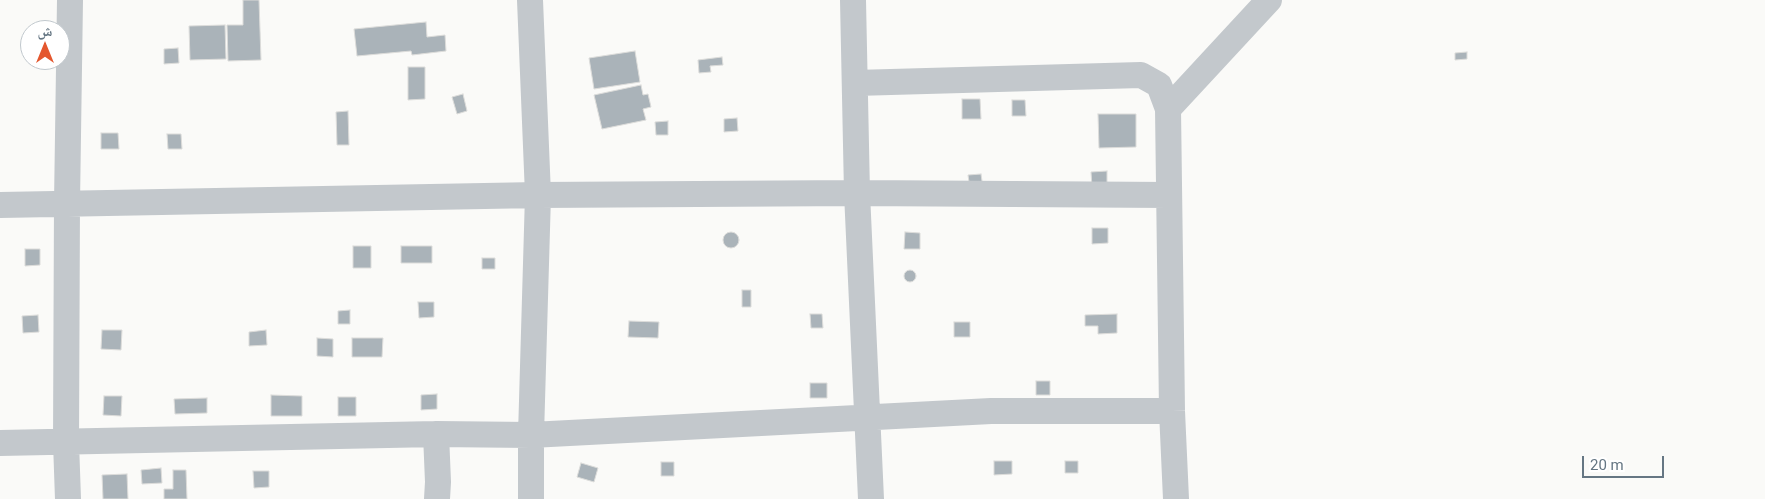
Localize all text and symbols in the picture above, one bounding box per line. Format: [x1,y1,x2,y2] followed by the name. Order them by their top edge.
[20,20,70,70] north arrow
[38,23,52,39] text: ش
[1585,446,1668,478] scale bar
[1590,456,1624,474] text: 20 m

